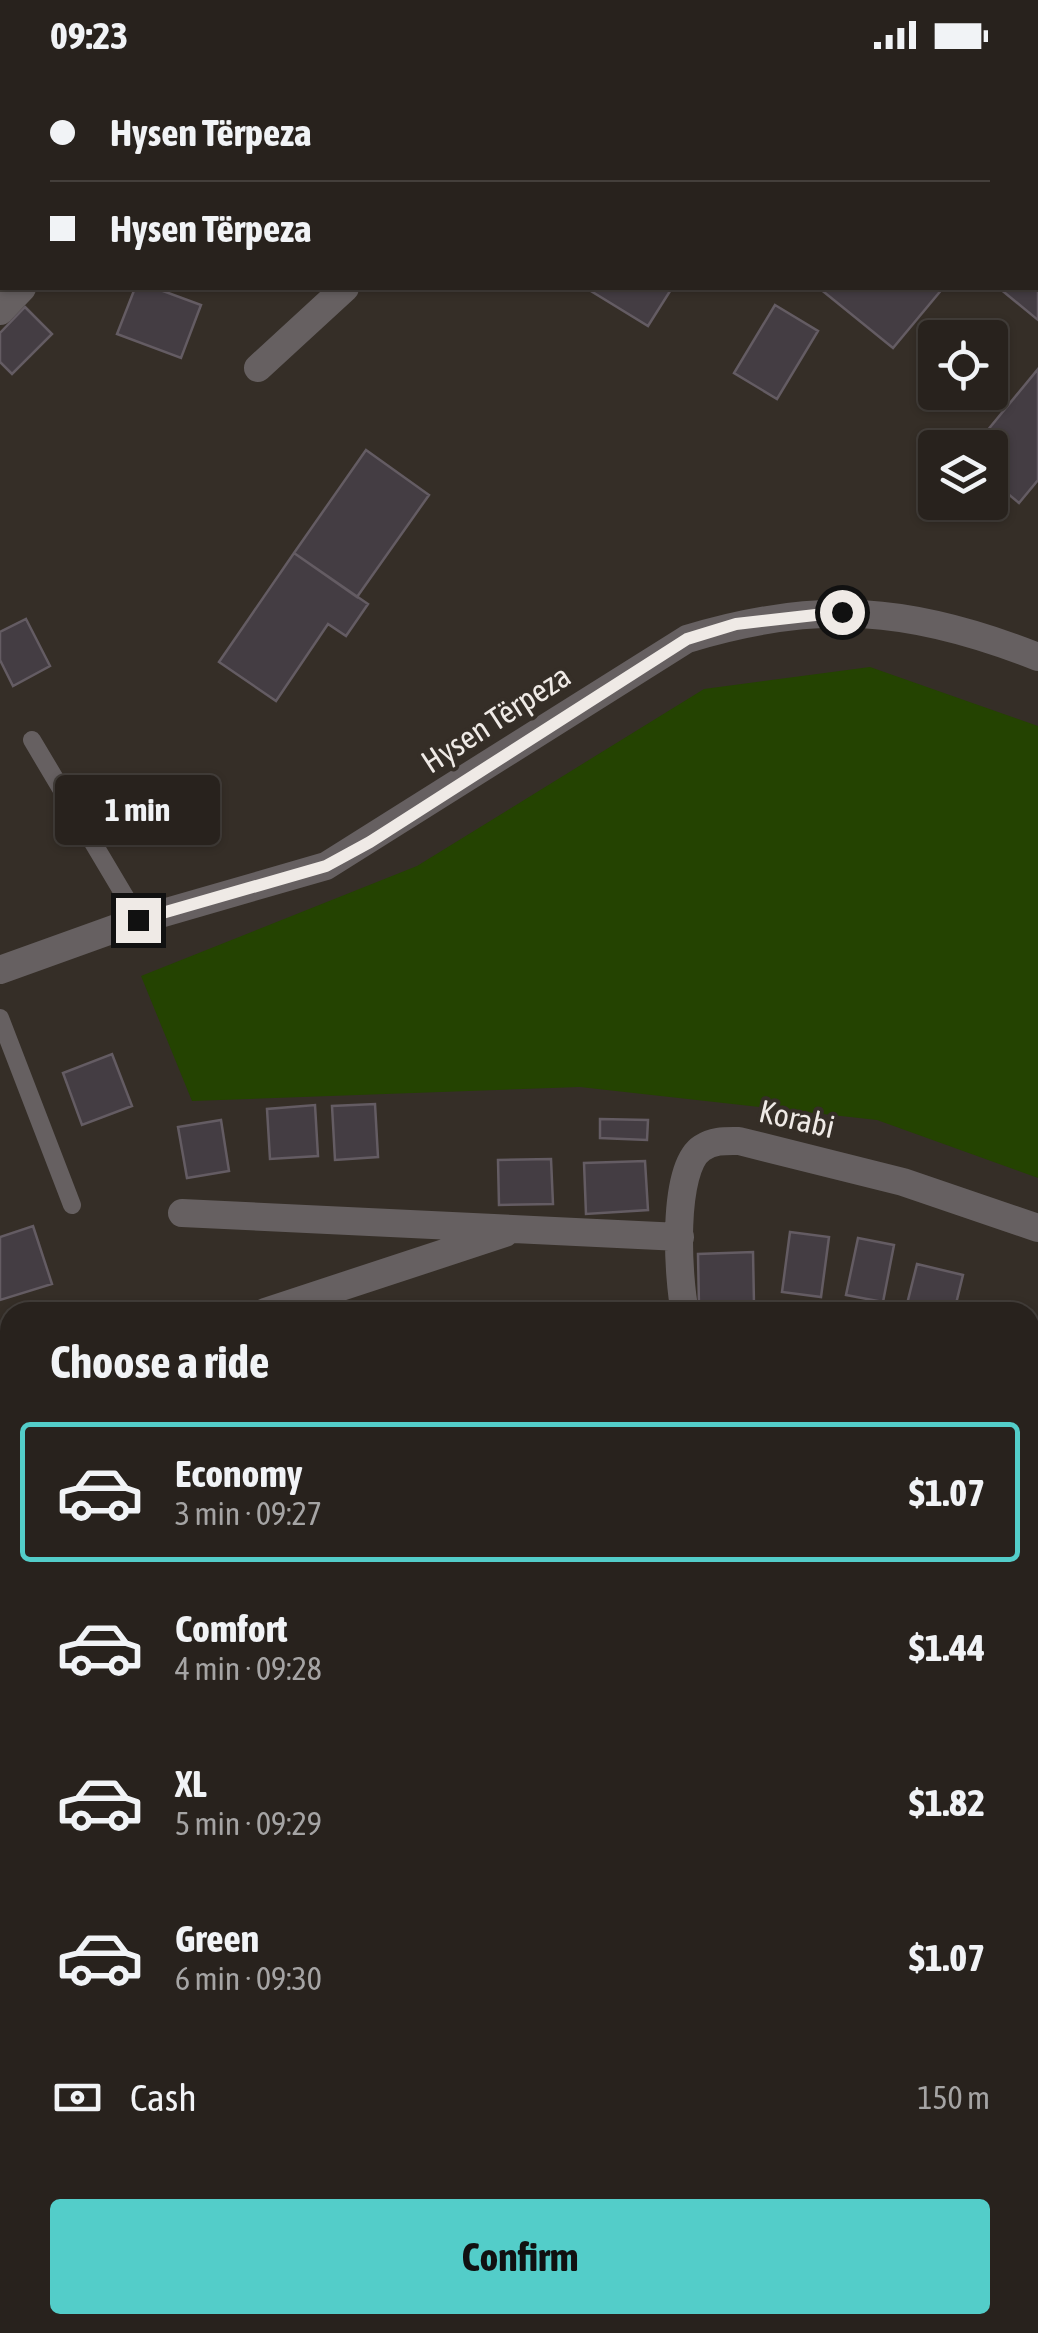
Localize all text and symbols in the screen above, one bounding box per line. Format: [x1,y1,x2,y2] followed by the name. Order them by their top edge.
[50,14,128,57] text: 09:23
[110,111,312,154] text: Hysen Tërpeza
[110,207,312,250] text: Hysen Tërpeza
[918,320,1008,520] map controls
[918,320,1008,410] button: locate
[918,430,1008,520] button: layers
[820,590,865,635] route start
[414,657,577,780] street label: Hysen Tërpeza
[56,775,220,845] callout: 1 min
[105,791,170,828] text: 1 min
[116,898,161,943] route end
[756,1092,838,1145] street label: Korabi
[50,1336,269,1388] text: Choose a ride
[55,1447,145,1537] icon: car
[175,1452,302,1495] text: Economy
[909,1471,985,1514] text: $1.07
[175,1495,322,1532] text: 3 min · 09:27
[55,1602,145,1692] icon: car
[175,1607,287,1650] text: Comfort
[909,1626,985,1669] text: $1.44
[175,1650,322,1687] text: 4 min · 09:28
[55,1757,145,1847] icon: car
[175,1762,207,1805] text: XL
[909,1781,985,1824] text: $1.82
[175,1805,322,1842] text: 5 min · 09:29
[55,1912,145,2002] icon: car
[175,1917,259,1960] text: Green
[909,1936,985,1979] text: $1.07
[175,1960,322,1997] text: 6 min · 09:30
[50,2070,105,2125] icon: cash
[130,2076,197,2119] text: Cash
[917,2079,990,2116] text: 150 m
[50,2199,990,2314] button: Confirm

